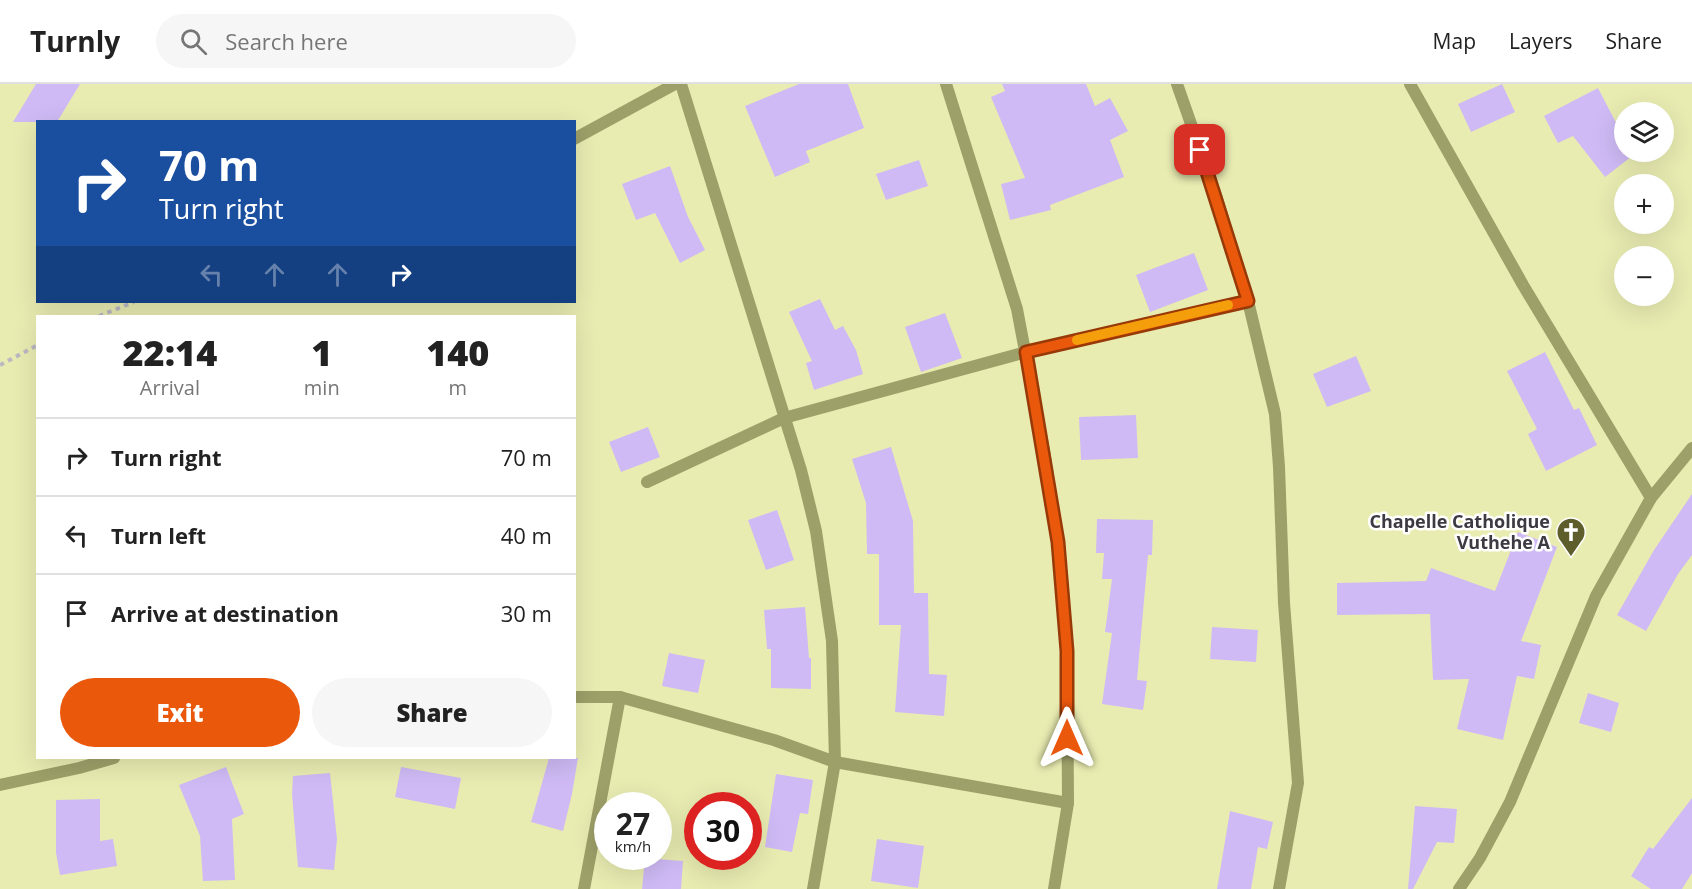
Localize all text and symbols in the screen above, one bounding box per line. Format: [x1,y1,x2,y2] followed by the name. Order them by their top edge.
[156,14,576,68] search box
[30,22,120,60] text: Turnly
[177,25,210,58] icon: search
[225,26,348,56] text: Search here
[1433,27,1476,55] text: Map
[1509,27,1573,55] text: Layers
[1606,27,1662,55] text: Share
[1614,102,1674,306] map controls
[1614,102,1674,162] button: layers
[1174,124,1225,175] pin
[1183,133,1216,166] icon: arrive
[159,136,259,193] text: 70 m
[60,144,138,222] icon: right
[1614,174,1674,234] button: +
[159,190,284,227] text: Turn right
[1614,246,1674,306] button: −
[195,258,228,291] icon: left
[258,258,291,291] icon: ahead
[321,258,354,291] icon: ahead
[384,258,417,291] icon: right
[123,328,217,377] text: 22:14
[311,328,332,377] text: 1
[426,328,489,377] text: 140
[140,374,200,401] text: Arrival
[304,374,340,401] text: min
[449,374,467,401] text: m
[60,441,93,474] icon: right
[111,442,222,472] text: Turn right
[501,442,552,472] text: 70 m
[1370,509,1551,554] place label: Chapelle Catholique Vuthehe A
[1555,516,1587,558] church icon: Chapelle Catholique Vuthehe A
[60,519,93,552] icon: left
[111,520,206,550] text: Turn left
[501,520,552,550] text: 40 m
[60,597,93,630] icon: arrive
[111,598,339,628] text: Arrive at destination
[501,598,552,628] text: 30 m
[60,678,300,747] button: Exit
[312,678,552,747] button: Share
[1035,706,1099,770] position arrow
[684,792,762,870] speed limit sign: 30
[616,803,650,844] text: 27
[615,836,651,856] text: km/h

